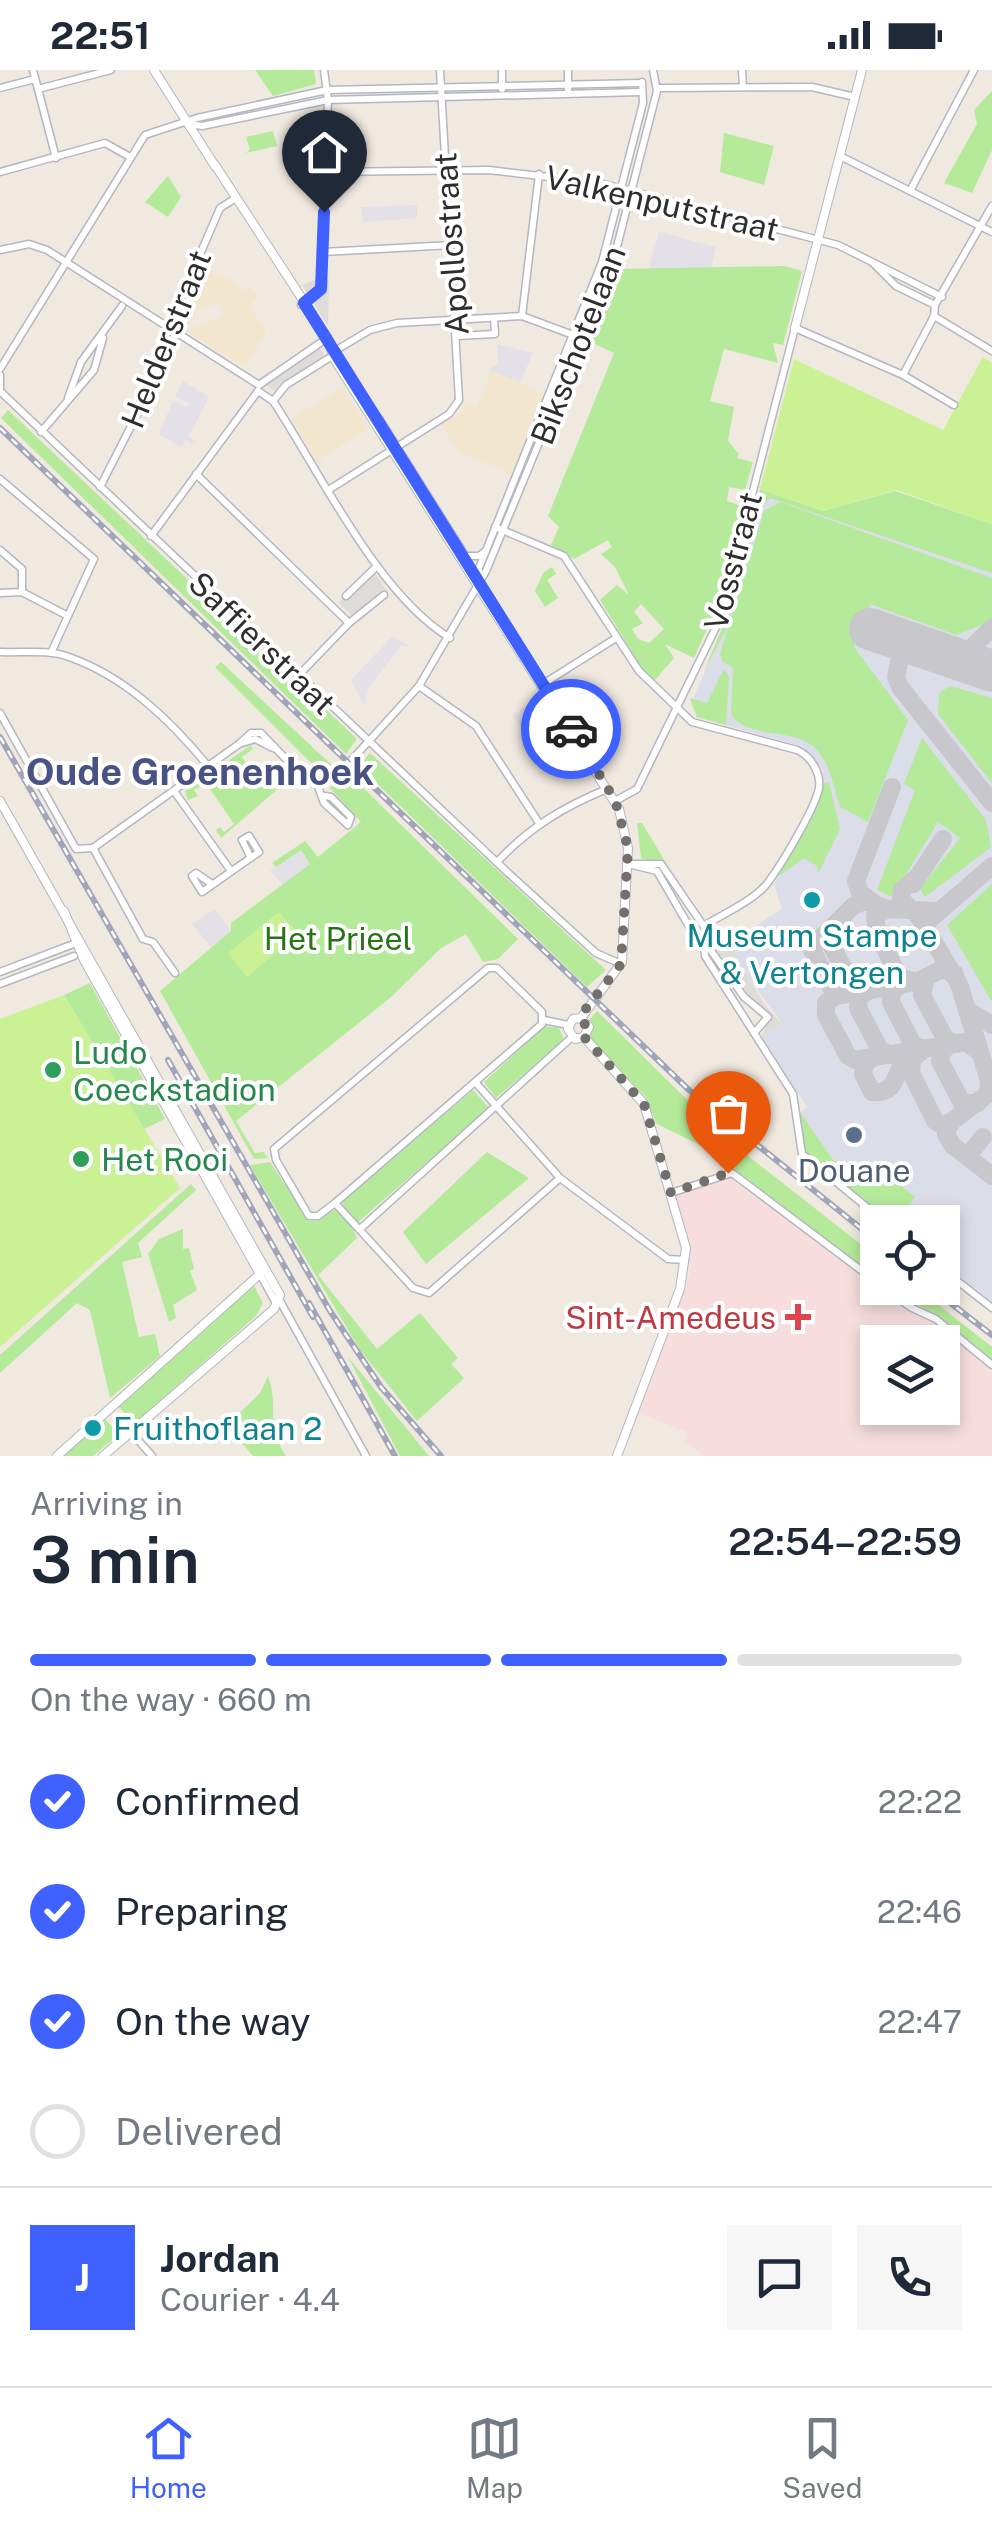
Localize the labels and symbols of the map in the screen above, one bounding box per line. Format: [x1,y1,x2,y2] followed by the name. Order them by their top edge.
[282,110,367,213] pin
[426,151,476,337] street label: Apollostraat
[542,158,782,248] street label: Valkenputstraat
[523,240,633,450] street label: Bikschotelaan
[114,245,218,433] street label: Helderstraat
[697,488,769,634] street label: Vosstraat
[181,564,343,722] street label: Saffierstraat
[521,679,621,779] courier
[26,749,374,794] district label: Oude Groenenhoek
[801,889,823,911] marker: Museum Stampe & Vertongen
[686,917,938,991] place label: Museum Stampe & Vertongen
[264,920,412,957] park label: Het Prieel
[73,1034,276,1108] place label: Ludo Coeckstadion
[42,1059,64,1081] marker: Ludo Coeckstadion
[686,1071,771,1174] pin
[843,1124,865,1146] marker: Douane
[101,1141,228,1178] place label: Het Rooi
[70,1148,92,1170] marker: Het Rooi
[797,1152,911,1189] place label: Douane
[565,1299,776,1336] place label: Sint-Amedeus
[785,1304,811,1330] marker: Sint-Amedeus
[113,1410,322,1447] place label: Fruithoflaan 2
[82,1417,104,1439] marker: Fruithoflaan 2

